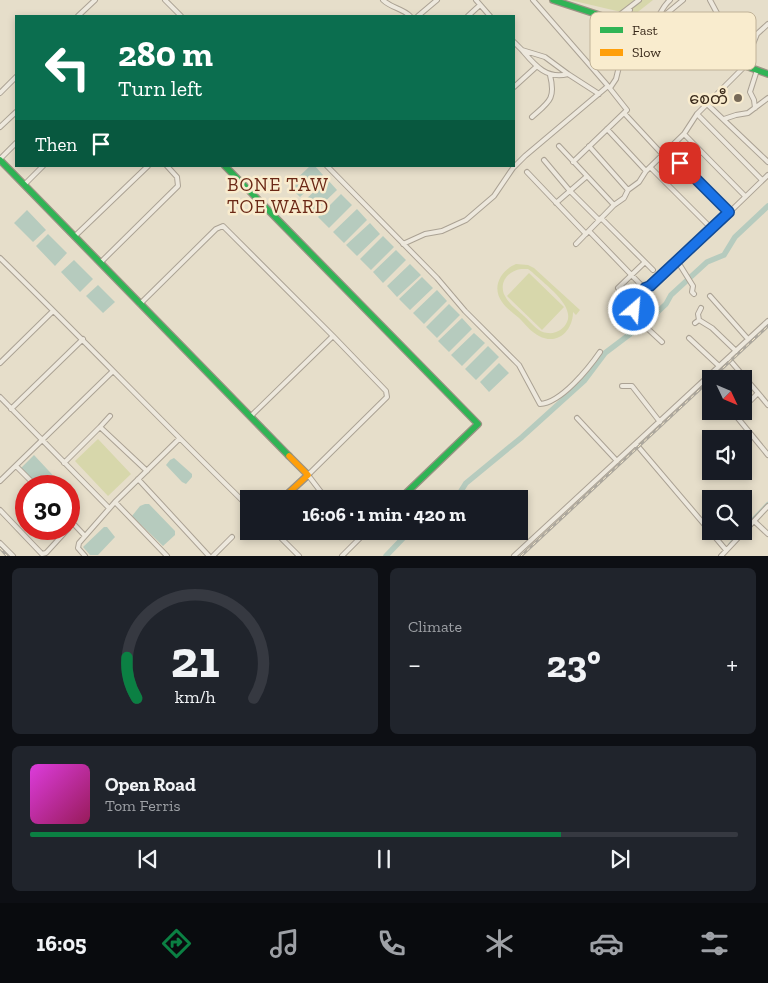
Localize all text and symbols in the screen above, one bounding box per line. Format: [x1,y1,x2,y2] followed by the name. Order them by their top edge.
[590,12,756,70] legend
[632,22,659,39] text: Fast
[118,33,213,75] text: 280 m
[35,35,100,100] icon: left
[632,44,661,61] text: Slow
[118,75,202,102] text: Turn left
[689,88,728,108] place label: စေတီ
[732,92,744,104] marker: စေတီ
[87,130,115,158] icon: arrive
[35,133,77,156] text: Then
[659,142,701,184] pin
[666,149,694,177] icon: arrive
[227,173,329,218] district label: BONE TAW TOE WARD
[607,283,659,335] position arrow
[702,370,752,420] north arrow
[702,370,752,540] map controls
[702,430,752,480] button: sound
[15,475,80,540] speed limit sign: 30
[702,490,752,540] button: search
[302,503,466,526] text: 16:06 · 1 min · 420 m
[408,617,462,636] text: Climate
[171,628,219,690] text: 21
[546,641,601,687] text: 23°
[408,648,421,681] text: −
[726,648,738,681] text: +
[175,686,215,708] text: km/h
[105,773,196,796] text: Open Road
[105,796,181,815] text: Tom Ferris
[134,845,162,873] icon: previous
[370,845,398,873] icon: pause
[606,845,634,873] icon: next
[159,926,194,961] icon: directions
[267,926,302,961] icon: music
[374,926,409,961] icon: phone
[482,926,517,961] icon: climate
[589,926,624,961] icon: car
[697,926,732,961] icon: filters
[36,930,87,957] text: 16:05

